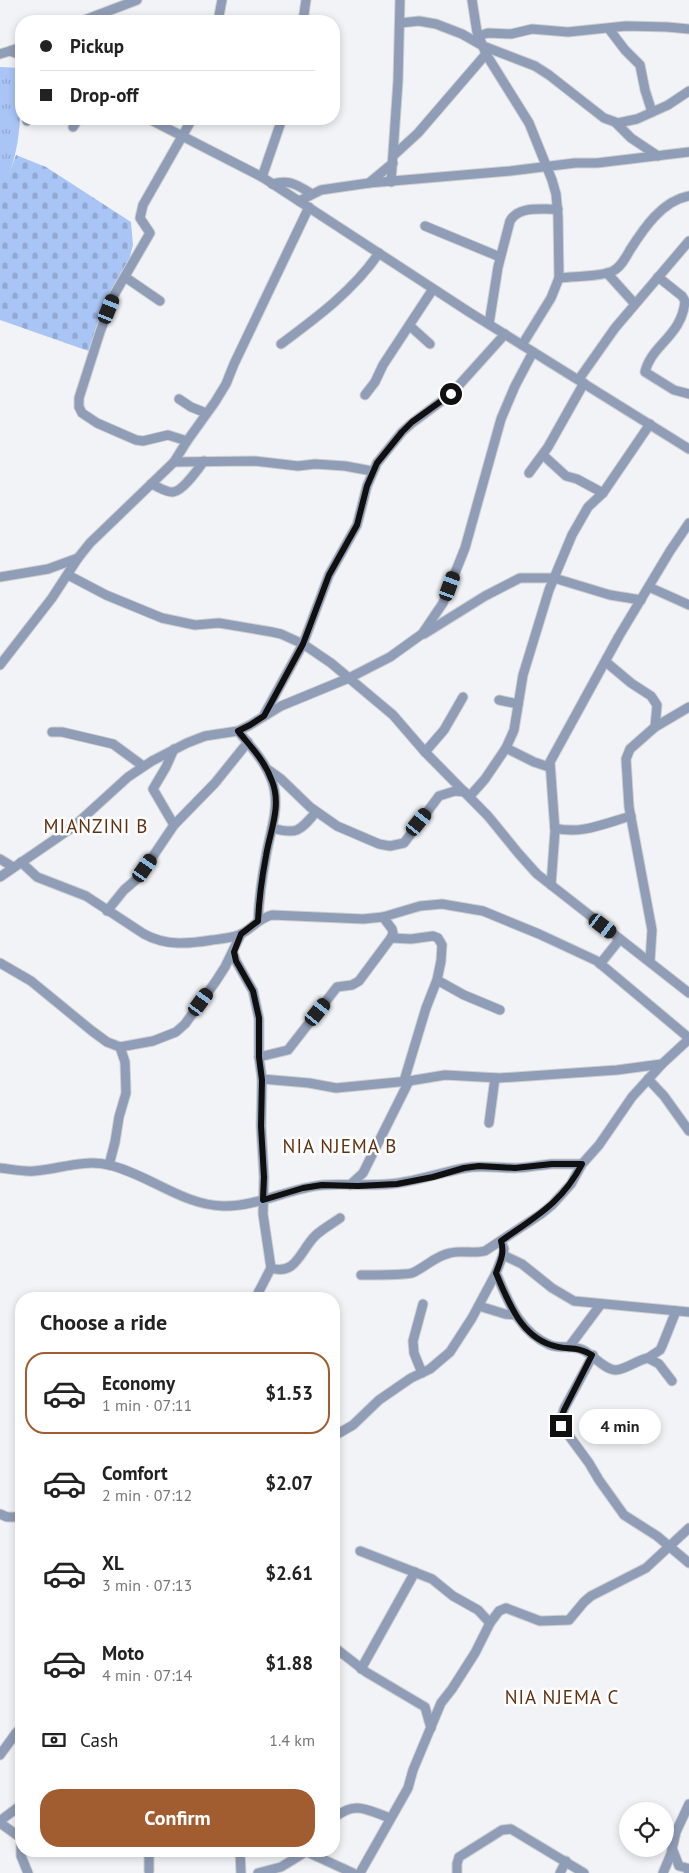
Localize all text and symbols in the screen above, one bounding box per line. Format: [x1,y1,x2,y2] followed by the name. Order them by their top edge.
[70,34,124,58] text: Pickup
[70,83,138,107] text: Drop-off
[96,292,121,326] car
[440,383,462,405] route start
[437,569,462,603] car
[403,806,434,838] car
[44,814,148,838] district label: MIANZINI B
[130,851,159,885] car
[586,911,619,941] car
[186,985,215,1019] car
[302,996,333,1028] car
[283,1134,397,1158] district label: NIA NJEMA B
[40,1308,167,1336] text: Choose a ride
[42,1371,87,1416] icon: car
[102,1371,175,1395] text: Economy
[265,1381,313,1405] text: $1.53
[102,1395,192,1415] text: 1 min · 07:11
[578,1408,661,1444] callout: 4 min
[550,1415,572,1437] route end
[600,1416,640,1436] text: 4 min
[42,1461,87,1506] icon: car
[102,1461,168,1485] text: Comfort
[265,1471,313,1495] text: $2.07
[102,1485,192,1505] text: 2 min · 07:12
[42,1551,87,1596] icon: car
[102,1551,124,1575] text: XL
[265,1561,313,1585] text: $2.61
[102,1575,192,1595] text: 3 min · 07:13
[42,1641,87,1686] icon: car
[102,1641,144,1665] text: Moto
[265,1651,313,1675] text: $1.88
[102,1665,192,1685] text: 4 min · 07:14
[505,1685,619,1709] district label: NIA NJEMA C
[40,1726,68,1754] icon: cash
[80,1728,118,1752] text: Cash
[269,1730,315,1750] text: 1.4 km
[40,1789,315,1847] button: Confirm
[619,1802,674,1857] map controls
[619,1802,674,1857] button: locate

